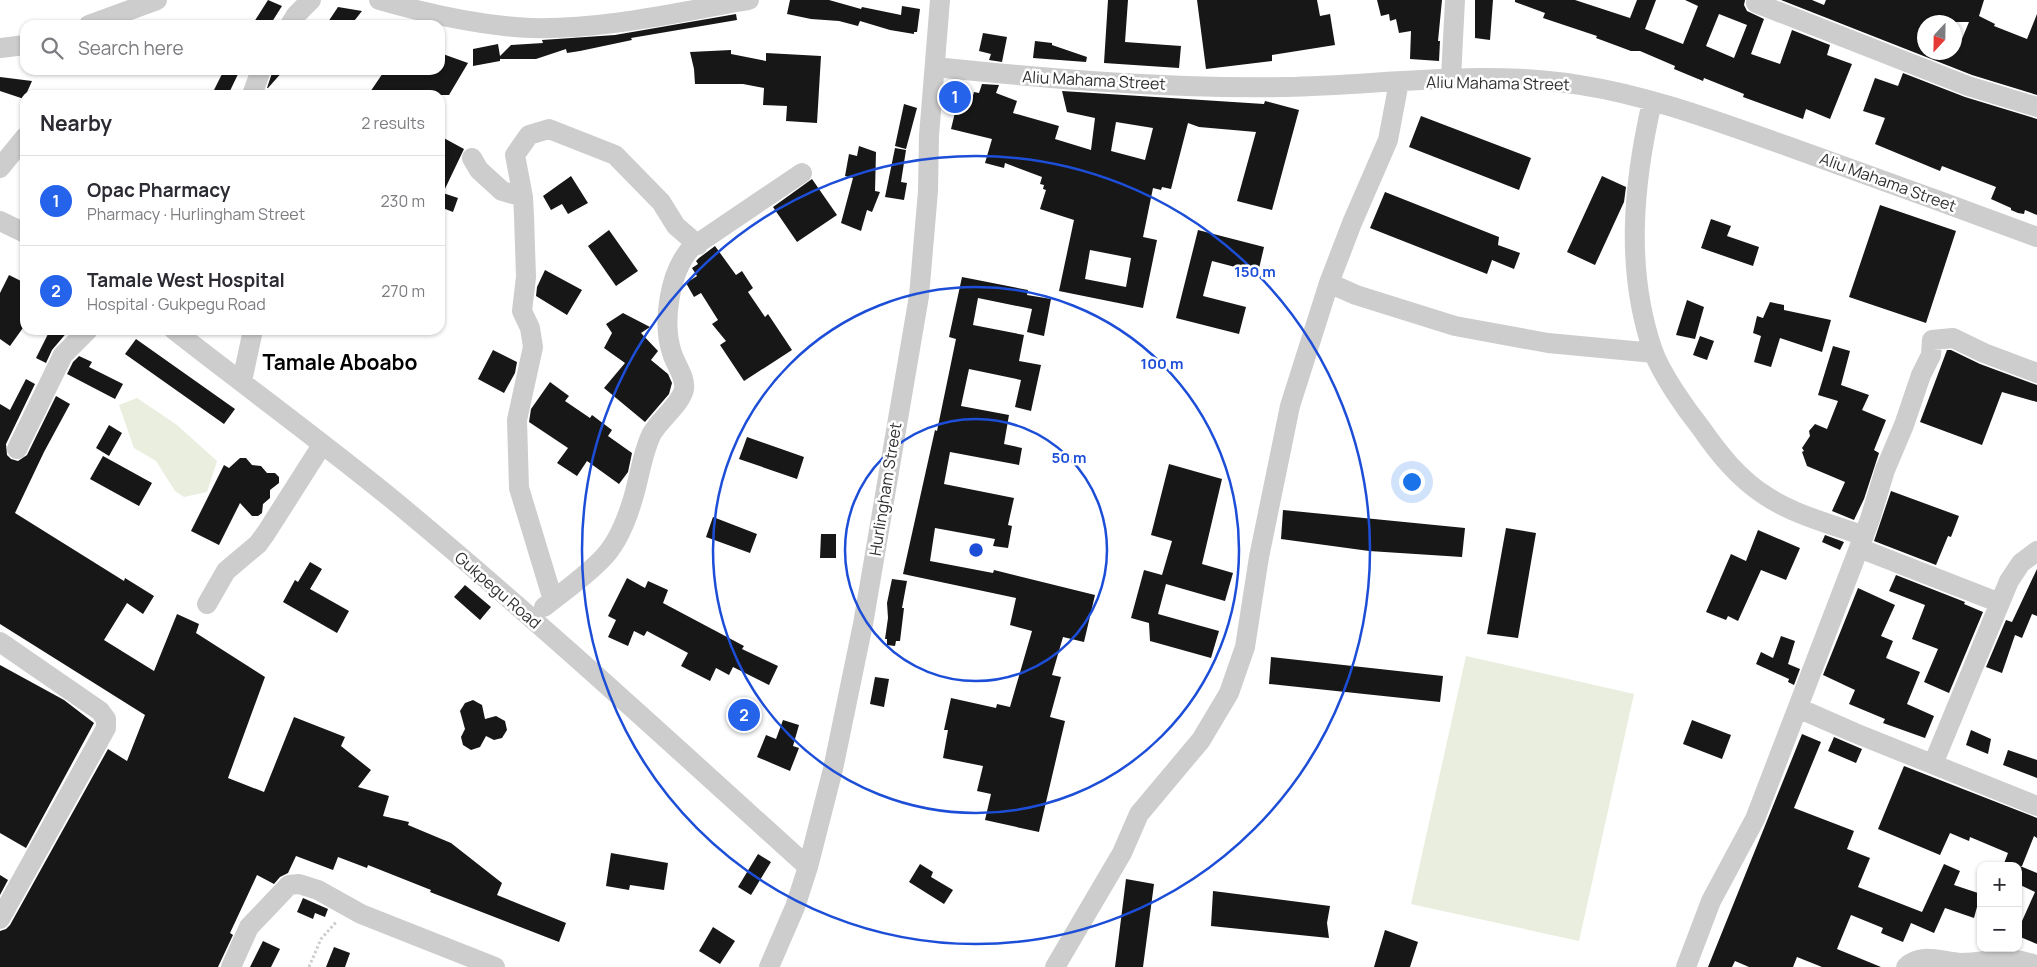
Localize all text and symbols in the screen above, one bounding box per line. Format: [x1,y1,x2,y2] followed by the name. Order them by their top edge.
[1917,15,1962,60] north arrow
[20,20,445,75] search box
[38,34,66,62] icon: search
[78,35,184,61] text: Search here
[1022,65,1166,95] street label: Aliu Mahama Street
[1426,71,1570,95] street label: Aliu Mahama Street
[939,78,971,116] pin: 1
[40,109,112,137] text: Nearby
[361,112,425,134] text: 2 results
[1817,147,1959,217] street label: Aliu Mahama Street
[87,177,230,203] text: Opac Pharmacy
[52,190,60,212] text: 1
[381,190,425,212] text: 230 m
[87,203,305,225] text: Pharmacy · Hurlingham Street
[1234,261,1276,282] text: 150 m
[87,267,285,293] text: Tamale West Hospital
[51,280,61,302] text: 2
[381,280,425,302] text: 270 m
[87,293,266,315] text: Hospital · Gukpegu Road
[262,348,418,376] district label: Tamale Aboabo
[1141,353,1183,374] text: 100 m
[864,421,906,557] street label: Hurlingham Street
[1051,447,1087,468] text: 50 m
[1399,469,1425,495] your location
[967,541,985,559] centre of rings
[450,546,546,634] street label: Gukpegu Road
[728,696,760,734] pin: 2
[1977,862,2022,952] map controls
[1977,862,2022,907] button: +
[1977,907,2022,952] button: −

